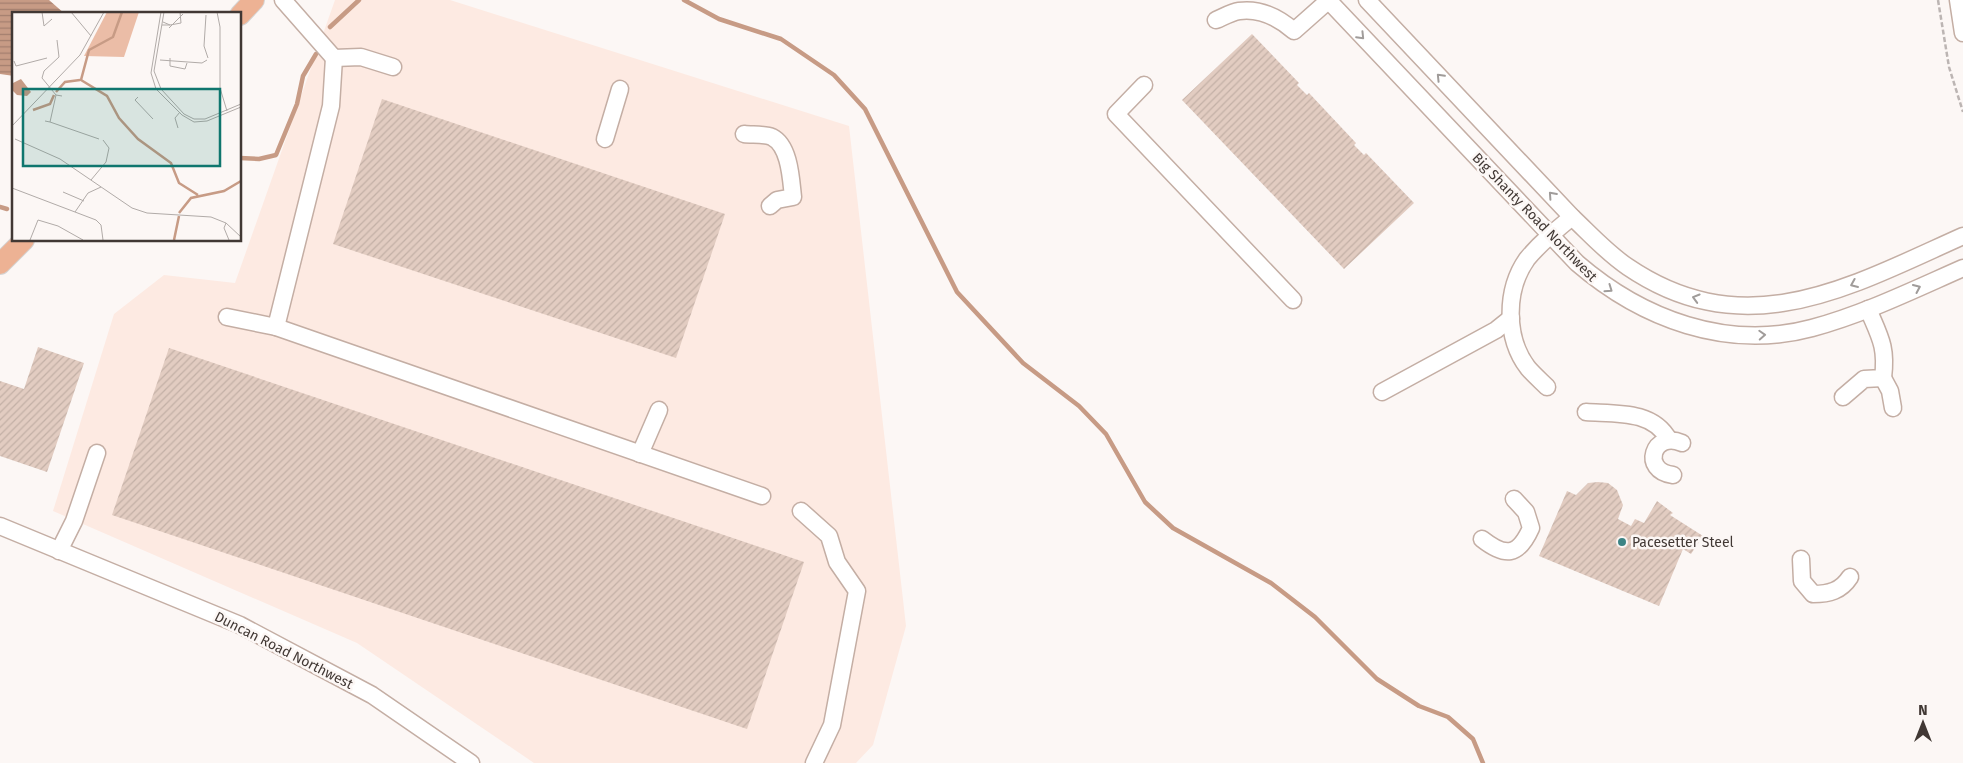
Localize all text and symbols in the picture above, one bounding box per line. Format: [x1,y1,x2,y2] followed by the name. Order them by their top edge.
[12,12,241,241] inset map
[1355,31,1364,40] one-way arrow
[1437,74,1446,83] one-way arrow
[1469,149,1601,286] street label: Big Shanty Road Northwest
[1549,192,1558,201] one-way arrow
[1850,277,1859,288] one-way arrow
[1604,283,1613,292] one-way arrow
[1912,284,1921,295] one-way arrow
[1692,294,1701,304] one-way arrow
[1759,330,1767,341] one-way arrow
[1632,534,1734,551] place label: Pacesetter Steel
[1616,536,1628,548] marker: Pacesetter Steel
[212,608,357,693] street label: Duncan Road Northwest
[1898,698,1948,748] north arrow
[1918,702,1928,719] text: N

